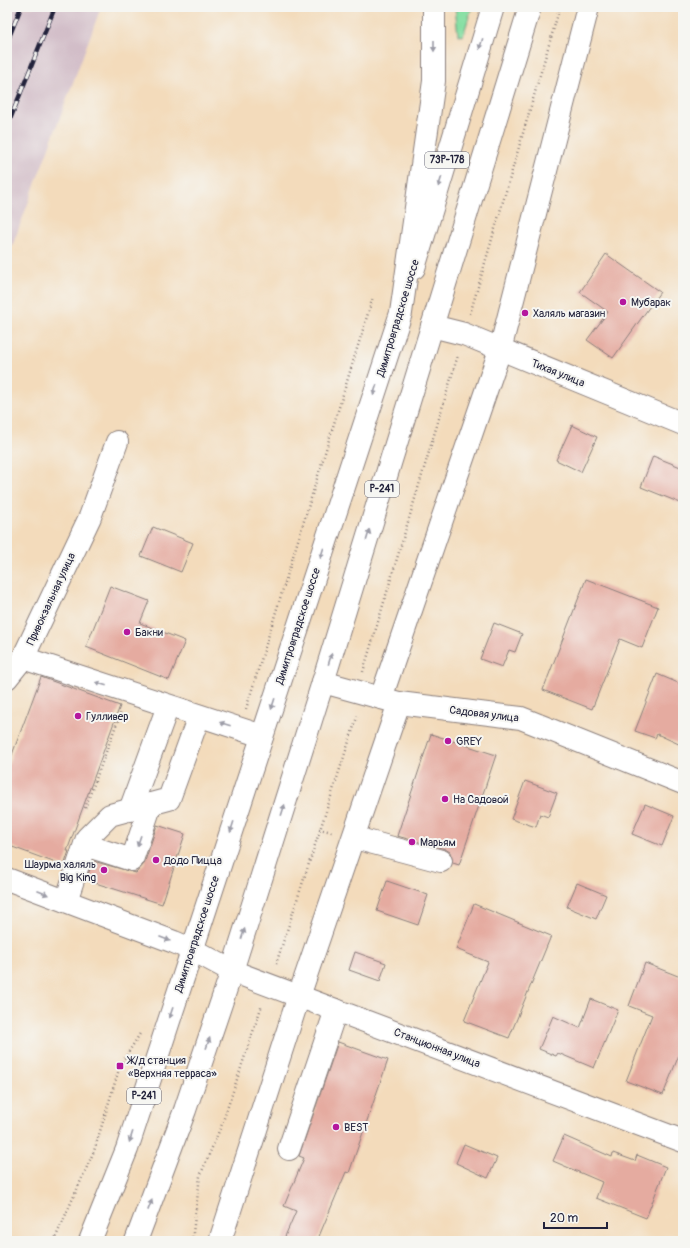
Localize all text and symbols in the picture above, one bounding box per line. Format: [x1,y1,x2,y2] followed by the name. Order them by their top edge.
[478,39,484,51] one-way arrow
[431,40,437,53] one-way arrow
[425,152,469,168] road number: 73Р-178
[437,177,443,189] one-way arrow
[374,257,422,379] street label: Димитровградское шоссе
[631,296,671,309] place label: Мубарак
[618,297,628,307] marker: Мубарак
[533,307,605,320] place label: Халяль магазин
[520,308,530,318] marker: Халяль магазин
[529,356,587,390] street label: Тихая улица
[372,384,378,396] one-way arrow
[365,481,399,497] road number: Р-241
[365,529,371,541] one-way arrow
[319,548,325,560] one-way arrow
[24,551,78,647] street label: Привокзальная улица
[273,566,323,687] street label: Димитровградское шоссе
[135,626,163,639] place label: Бакни
[122,627,132,637] marker: Бакни
[327,653,333,665] one-way arrow
[95,680,107,686] one-way arrow
[269,698,275,710] one-way arrow
[449,703,519,725] street label: Садовая улица
[86,710,128,723] place label: Гулливер
[73,711,83,721] marker: Гулливер
[218,721,230,727] one-way arrow
[456,735,482,748] place label: GREY
[443,736,453,746] marker: GREY
[453,793,508,806] place label: На Садовой
[440,794,450,804] marker: На Садовой
[280,804,286,816] one-way arrow
[229,822,235,834] one-way arrow
[136,835,142,847] one-way arrow
[420,836,456,849] place label: Марьям
[407,837,417,847] marker: Марьям
[163,854,222,867] place label: Додо Пицца
[151,855,161,865] marker: Додо Пицца
[25,858,96,884] place label: Шаурма халяль Big King
[99,865,109,875] marker: Шаурма халяль Big King
[172,874,222,995] street label: Димитровградское шоссе
[38,890,50,896] one-way arrow
[241,928,247,940] one-way arrow
[159,936,171,942] one-way arrow
[168,1008,174,1020] one-way arrow
[392,1026,482,1070] street label: Станционная улица
[205,1036,211,1048] one-way arrow
[126,1054,217,1080] place label: Ж/д станция «Верхняя терраса»
[115,1061,125,1071] marker: Ж/д станция «Верхняя терраса»
[127,1088,161,1104] road number: Р-241
[344,1121,368,1134] place label: BEST
[331,1122,341,1132] marker: BEST
[128,1131,134,1143] one-way arrow
[147,1198,153,1210] one-way arrow
[544,1204,607,1230] scale bar
[550,1211,579,1226] text: 20 m

